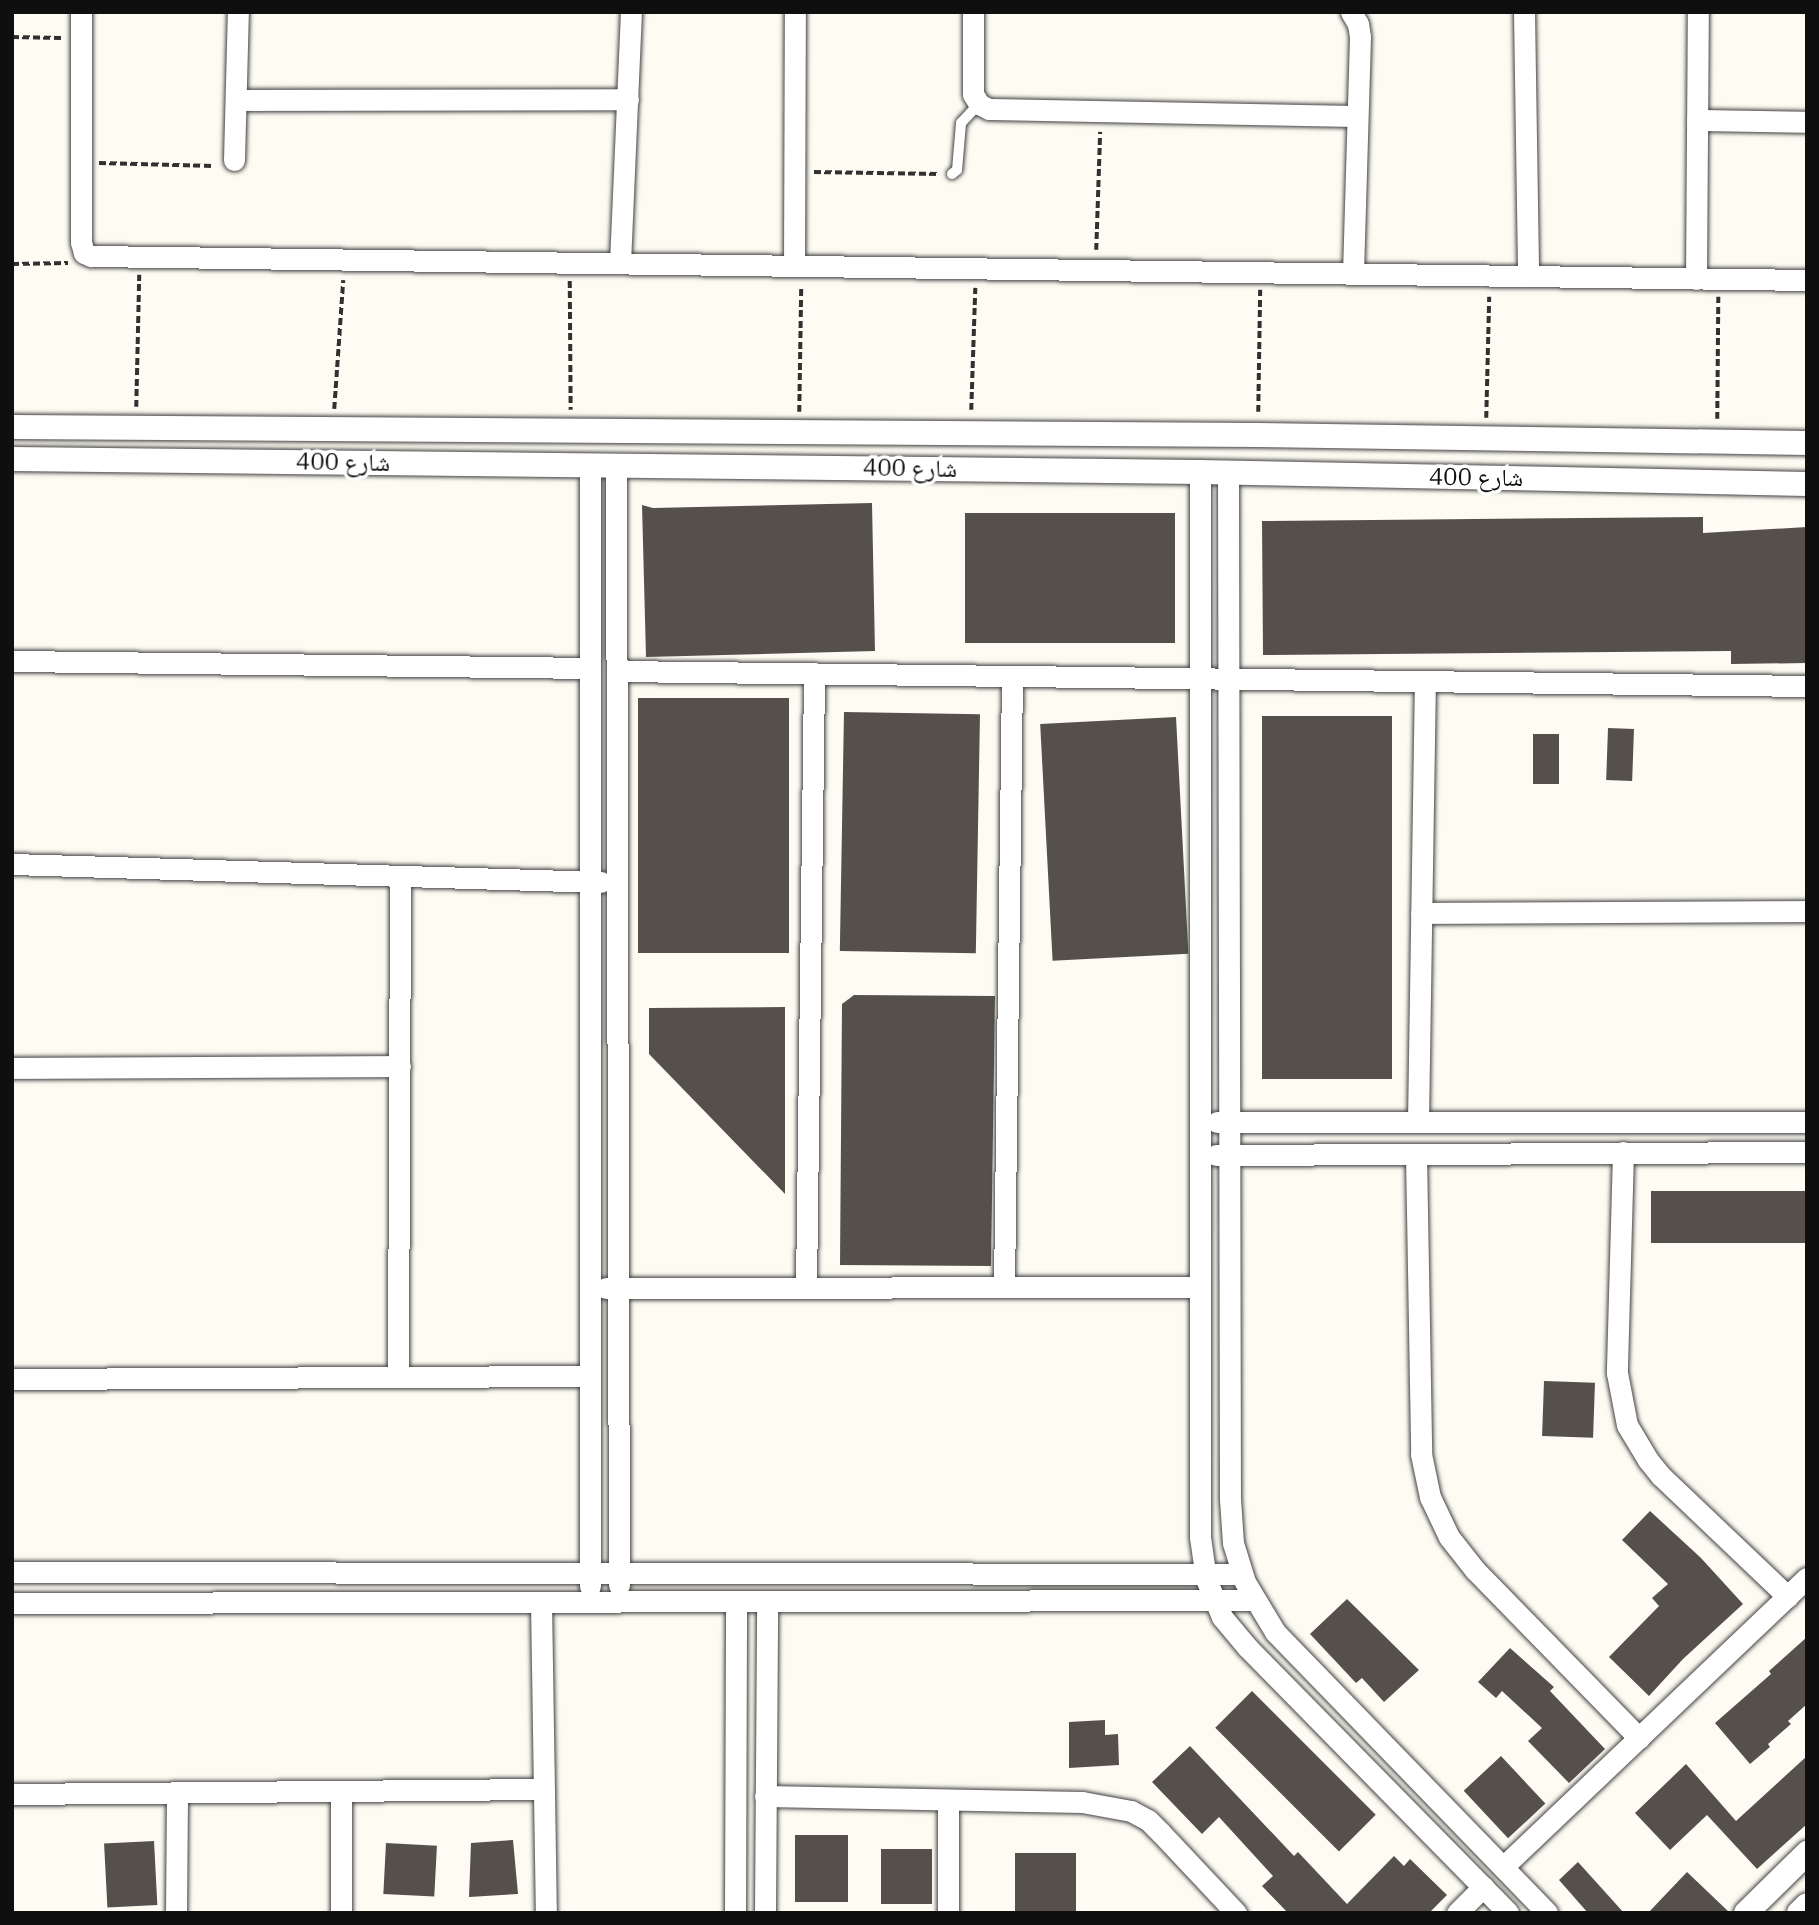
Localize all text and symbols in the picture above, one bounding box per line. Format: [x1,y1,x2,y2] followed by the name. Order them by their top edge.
[296,447,390,477] street label: شارع 400
[863,453,957,483] street label: شارع 400
[1429,462,1523,492] street label: شارع 400

